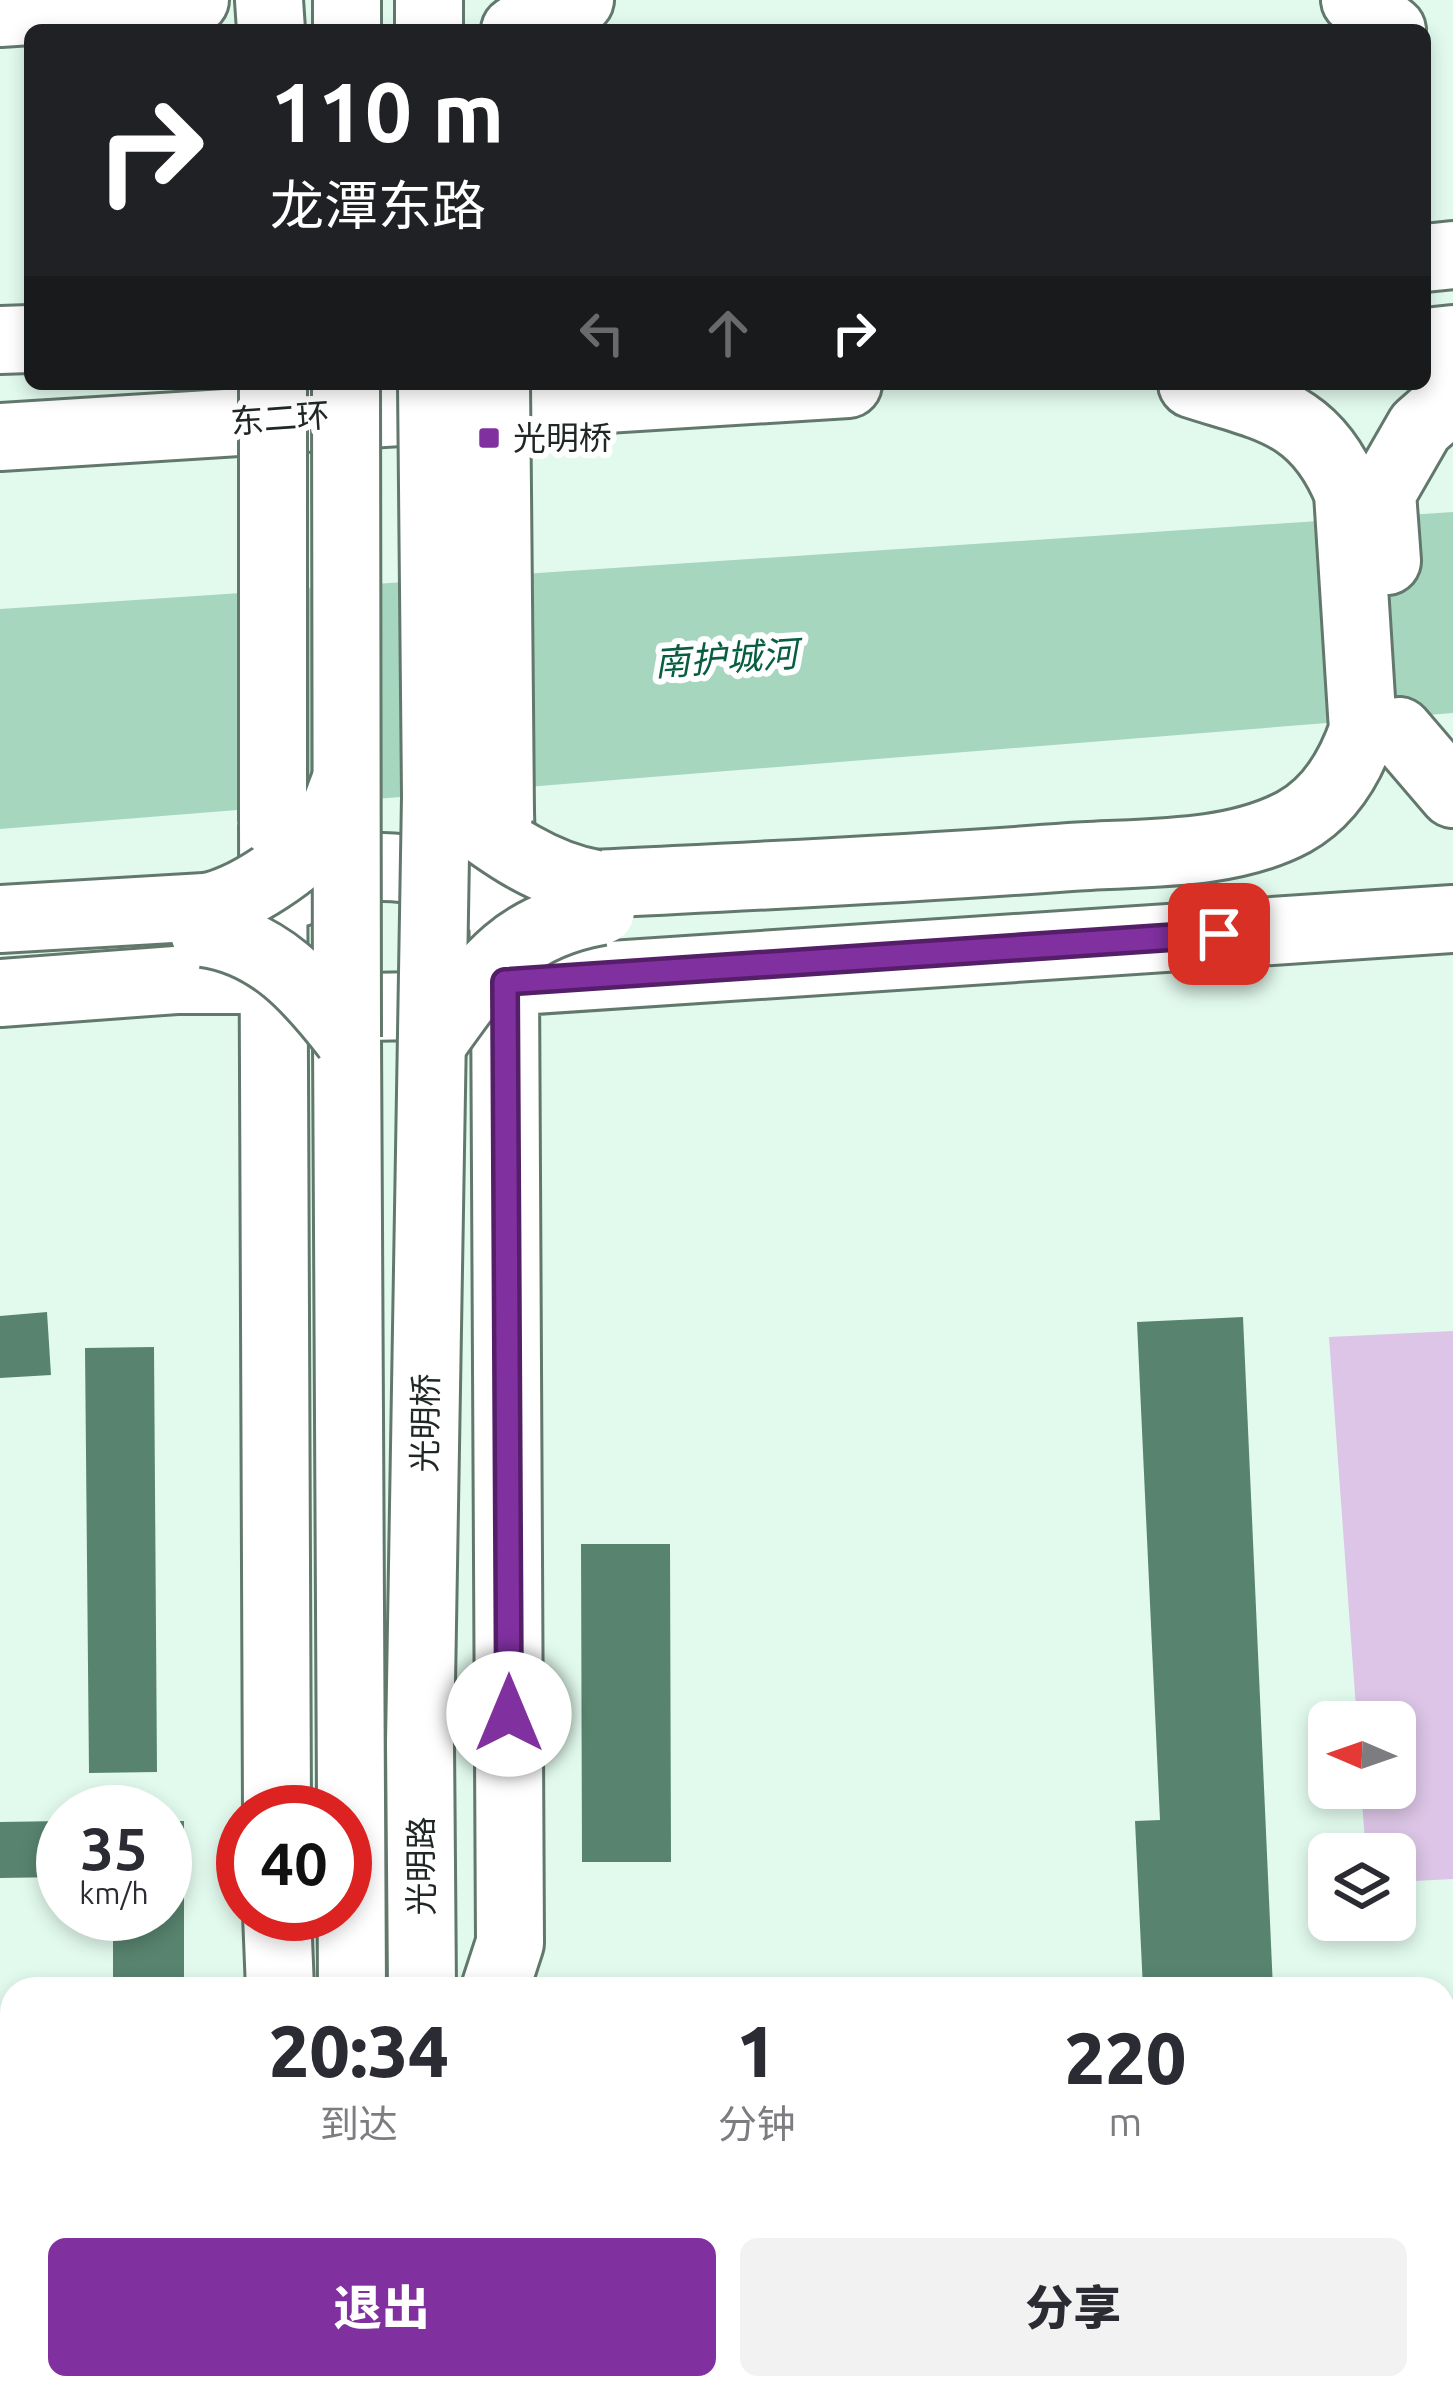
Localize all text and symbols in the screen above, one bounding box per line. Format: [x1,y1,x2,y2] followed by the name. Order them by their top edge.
[270,64,504,158] text: 110 m
[72,72,228,228] icon: right
[270,175,486,235] text: 龙潭东路
[569,300,635,366] icon: left
[695,300,761,366] icon: ahead
[821,300,887,366] icon: right
[229,396,331,439] street label: 东二环
[513,419,612,456] place label: 光明桥
[476,425,502,451] marker: 光明桥
[653,632,805,683] water label: 南护城河
[1168,883,1270,985] pin
[1186,901,1252,967] icon: arrive
[405,1373,444,1473] street label: 光明桥
[446,1651,572,1777] position arrow
[1308,1701,1416,1809] north arrow
[1308,1701,1416,1941] map controls
[216,1785,372,1941] speed limit sign: 40
[80,1814,148,1881] text: 35
[402,1817,439,1916] street label: 光明路
[1308,1833,1416,1941] button: layers
[79,1876,149,1910] text: km/h
[269,2010,449,2091] text: 20:34
[736,2010,777,2091] text: 1
[1064,2017,1186,2098] text: 220
[1109,2100,1142,2143] text: m
[320,2102,398,2145] text: 到达
[718,2102,796,2145] text: 分钟
[48,2238,716,2376] button: 退出
[740,2238,1407,2376] button: 分享

